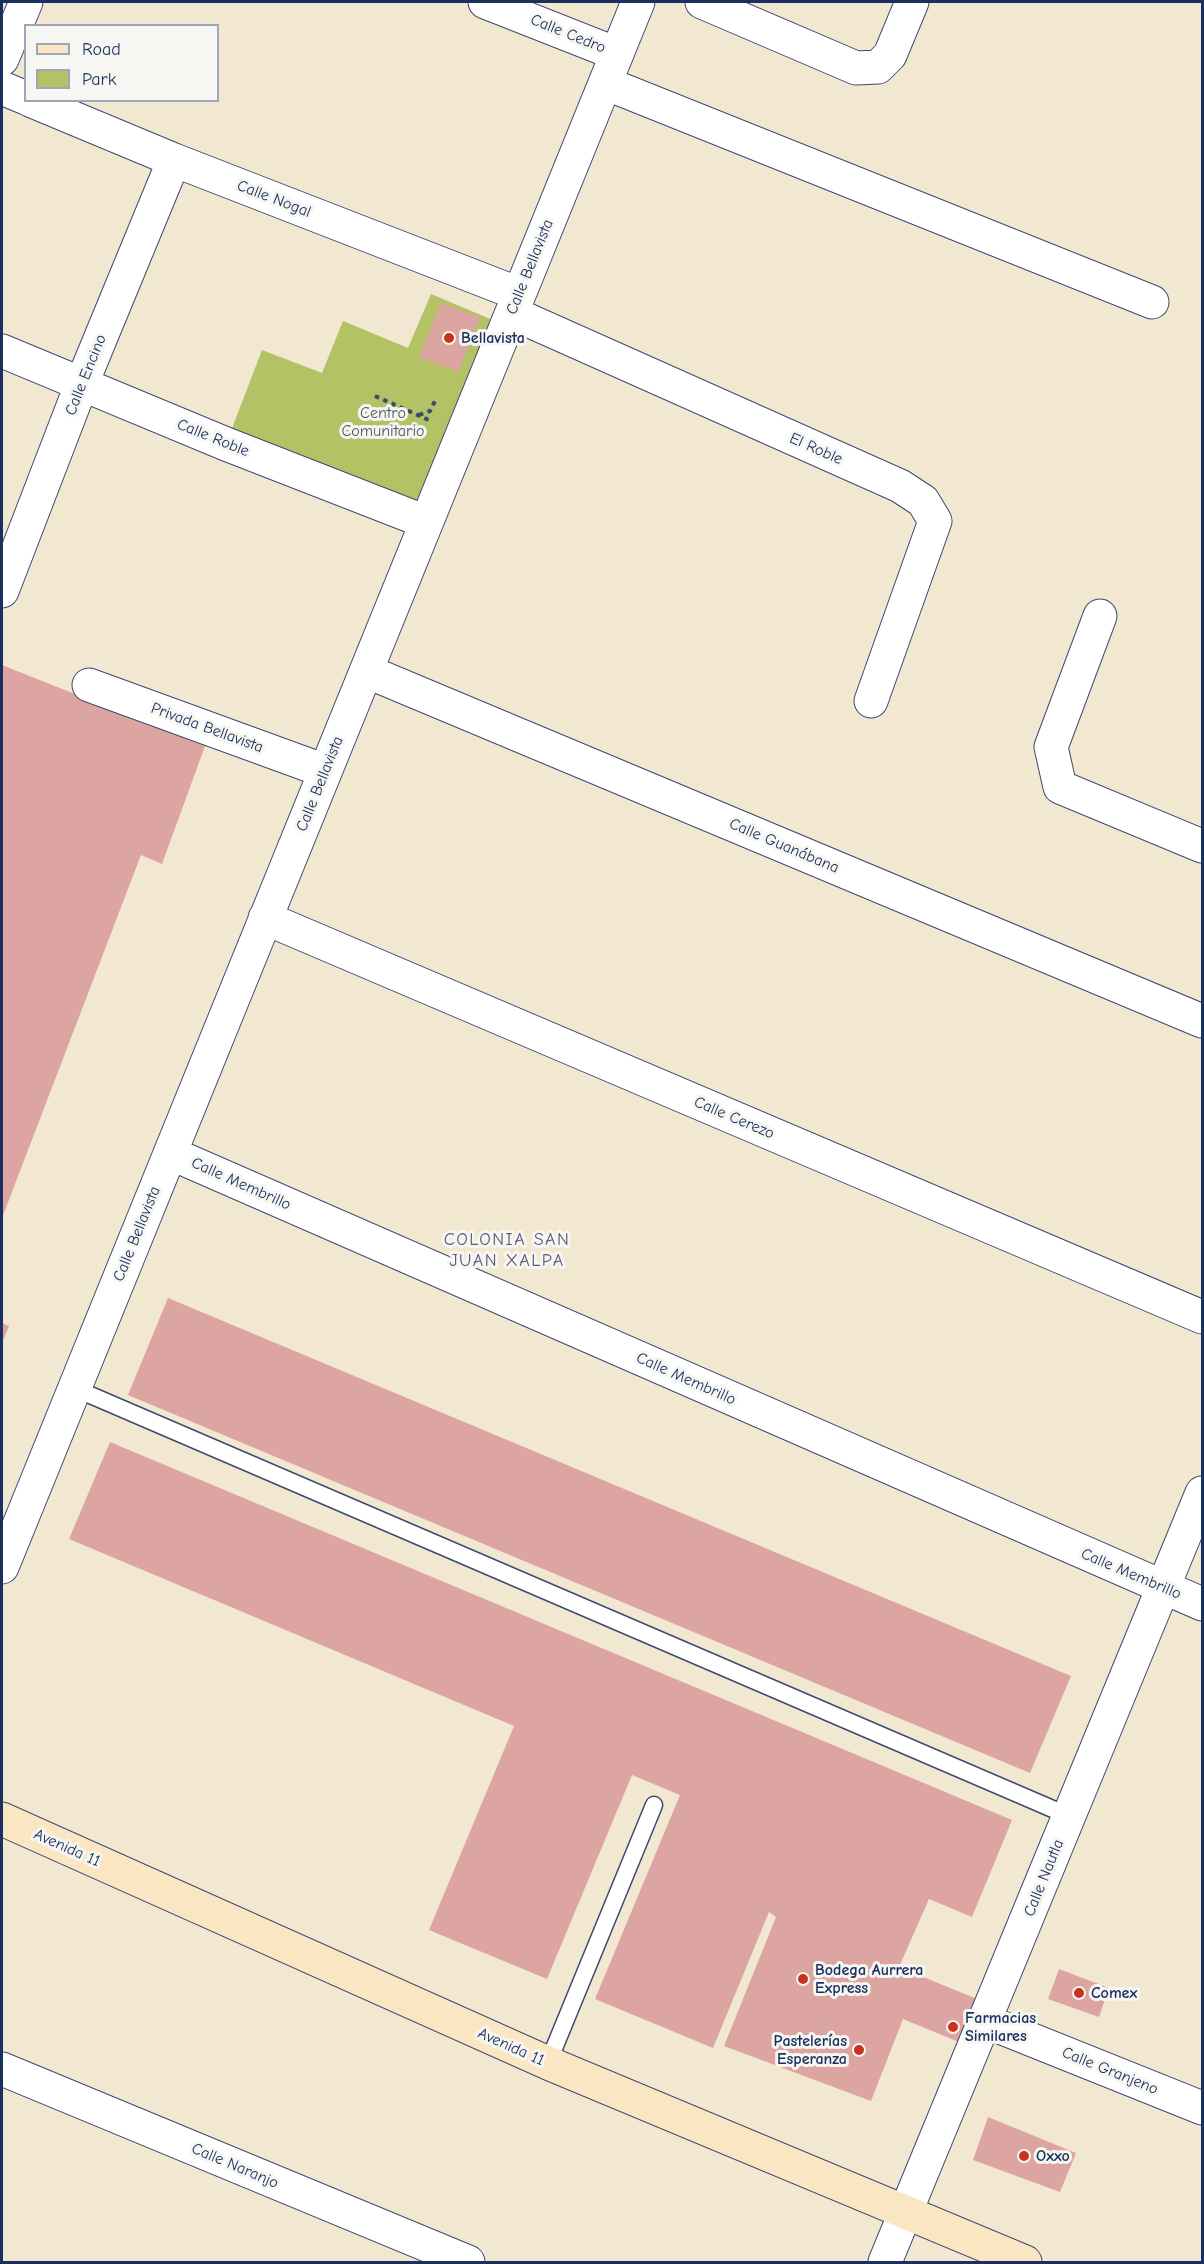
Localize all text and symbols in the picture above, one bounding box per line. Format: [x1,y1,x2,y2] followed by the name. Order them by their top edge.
[528,10,608,58] street label: Calle Cedro
[24,24,219,102] legend
[82,39,121,60] text: Road
[82,69,116,90] text: Park
[234,176,314,222] street label: Calle Nogal
[502,217,558,317] street label: Calle Bellavista
[461,328,525,348] place label: Bellavista
[442,331,456,345] marker: Bellavista
[61,332,111,418] street label: Calle Encino
[342,403,424,441] park label: Centro Comunitario
[174,415,252,461] street label: Calle Roble
[786,429,846,469] street label: El Roble
[148,699,266,757] street label: Privada Bellavista
[292,734,348,834] street label: Calle Bellavista
[726,814,842,878] street label: Calle Guanábana
[691,1092,777,1144] street label: Calle Cerezo
[188,1153,294,1215] street label: Calle Membrillo
[109,1184,165,1284] street label: Calle Bellavista
[444,1229,570,1272] district label: COLONIA SAN JUAN XALPA
[633,1348,739,1410] street label: Calle Membrillo
[1078,1544,1184,1604] street label: Calle Membrillo
[31,1825,103,1871] street label: Avenida 11
[1020,1837,1068,1919] street label: Calle Nautla
[815,1960,923,1998] place label: Bodega Aurrera Express
[796,1972,810,1986] marker: Bodega Aurrera Express
[1091,1983,1137,2003] place label: Comex
[1072,1986,1086,2000] marker: Comex
[965,2008,1036,2046] place label: Farmacias Similares
[946,2020,960,2034] marker: Farmacias Similares
[475,2024,547,2070] street label: Avenida 11
[774,2031,847,2069] place label: Pastelerías Esperanza
[852,2043,866,2057] marker: Pastelerías Esperanza
[1059,2043,1161,2099] street label: Calle Granjeno
[189,2139,281,2193] street label: Calle Naranjo
[1036,2146,1070,2166] place label: Oxxo
[1017,2149,1031,2163] marker: Oxxo

